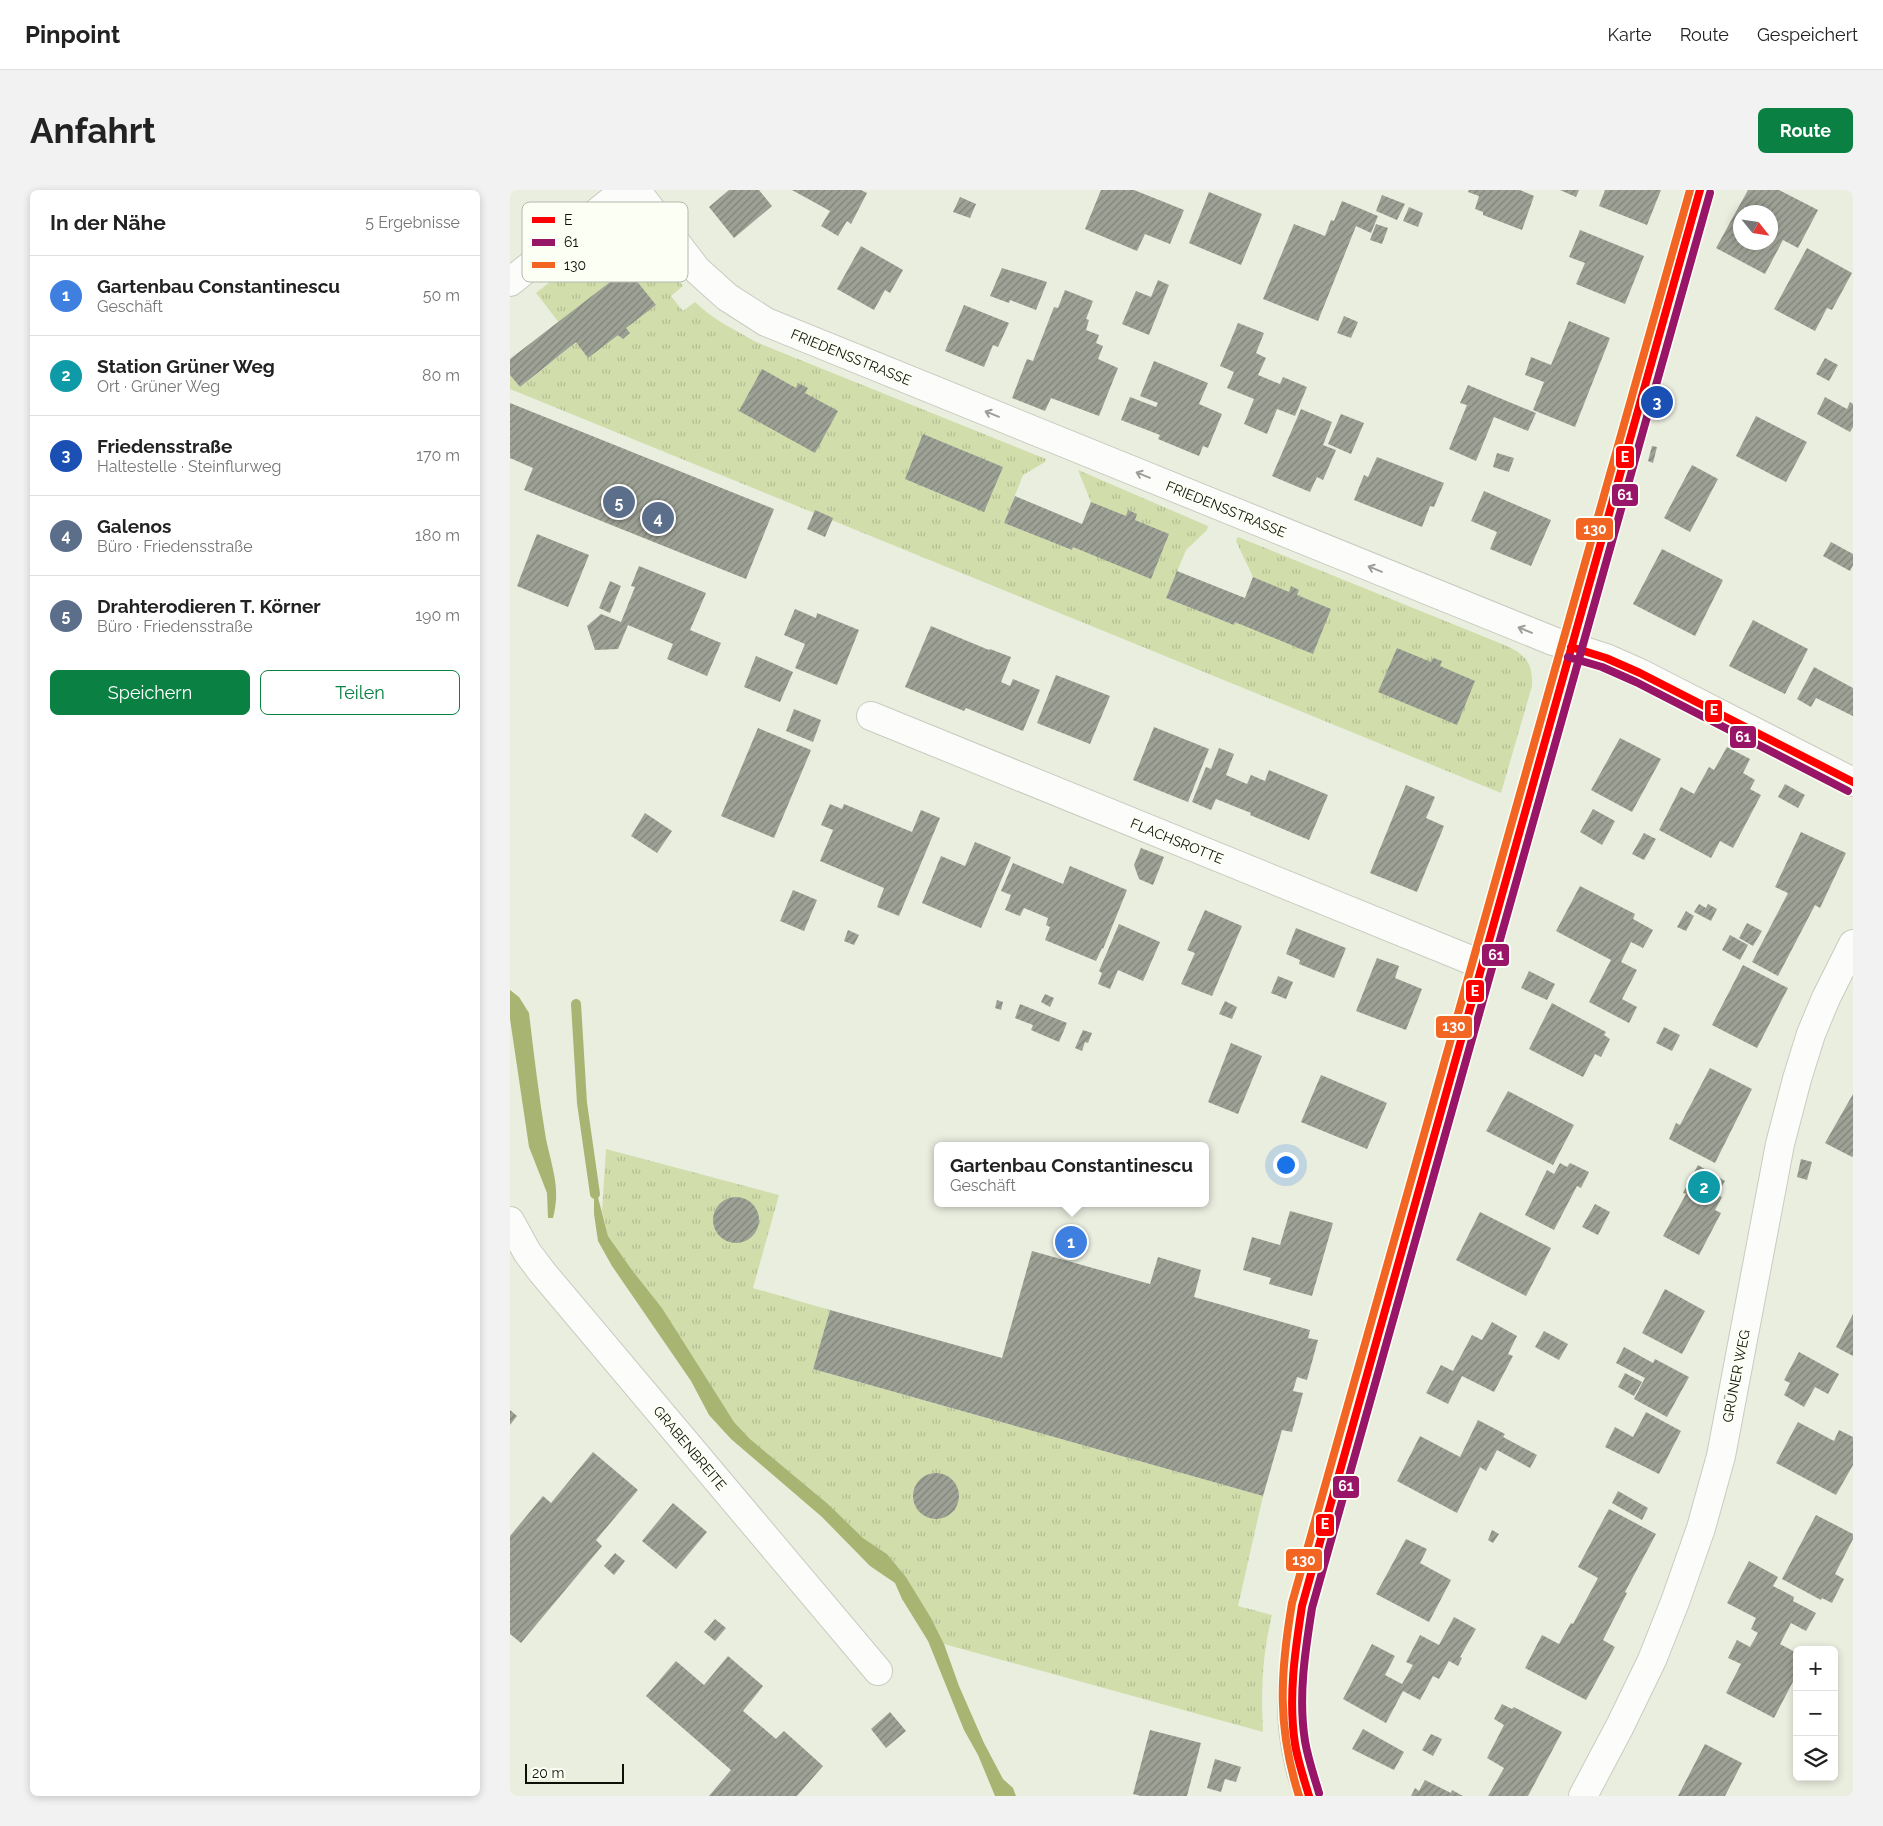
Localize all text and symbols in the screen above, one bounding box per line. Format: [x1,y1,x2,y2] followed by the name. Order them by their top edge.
[25,20,120,49] text: Pinpoint
[1608,24,1652,45] text: Karte
[1680,24,1729,45] text: Route
[1757,24,1858,45] text: Gespeichert
[1758,108,1853,153] button: Route
[30,110,156,151] text: Anfahrt
[522,202,688,282] legend
[1733,205,1778,250] north arrow
[50,210,166,235] text: In der Nähe
[564,212,573,228] text: E
[365,213,460,232] text: 5 Ergebnisse
[564,234,578,250] text: 61
[564,257,586,273] text: 130
[97,275,340,297] text: Gartenbau Constantinescu
[62,286,70,305] text: 1
[423,286,460,305] text: 50 m
[97,297,163,316] text: Geschäft
[789,326,913,388] street label: FRIEDENSSTRASSE
[97,355,275,377] text: Station Grüner Weg
[61,366,71,385] text: 2
[422,366,460,385] text: 80 m
[97,377,220,396] text: Ort · Grüner Weg
[1641,383,1673,421] pin: 3
[985,409,1000,418] one-way arrow
[97,435,232,457] text: Friedensstraße
[1615,445,1635,469] line badge: E
[62,446,70,465] text: 3
[416,446,460,465] text: 170 m
[1621,449,1629,465] text: E
[97,457,281,476] text: Haltestelle · Steinflurweg
[1136,470,1151,479] one-way arrow
[1164,478,1288,540] street label: FRIEDENSSTRASSE
[603,483,635,521] pin: 5
[1611,483,1639,507] line badge: 61
[1617,487,1633,503] text: 61
[642,499,674,537] pin: 4
[97,515,171,537] text: Galenos
[1575,517,1614,541] line badge: 130
[1583,521,1607,537] text: 130
[61,526,71,545] text: 4
[415,526,460,545] text: 180 m
[97,537,253,556] text: Büro · Friedensstraße
[1368,564,1383,573] one-way arrow
[97,595,321,617] text: Drahterodieren T. Körner
[62,606,70,625] text: 5
[415,606,460,625] text: 190 m
[97,617,253,636] text: Büro · Friedensstraße
[1518,625,1533,634] one-way arrow
[50,670,250,715] button: Speichern
[260,670,460,715] button: Teilen
[1704,699,1723,723] line badge: E
[1710,702,1718,718] text: E
[1729,725,1757,749] line badge: 61
[1735,729,1751,745] text: 61
[1128,815,1226,867] street label: FLACHSROTTE
[1481,943,1510,967] line badge: 61
[1488,947,1504,963] text: 61
[1465,979,1485,1003] line badge: E
[1471,983,1479,999] text: E
[1435,1015,1473,1039] line badge: 130
[1442,1018,1466,1034] text: 130
[934,1142,1209,1207] popup
[1273,1152,1299,1178] your location
[950,1154,1193,1176] text: Gartenbau Constantinescu
[1688,1168,1720,1206] pin: 2
[950,1176,1016,1195] text: Geschäft
[1055,1223,1087,1261] pin: 1
[1717,1328,1753,1424] street label: GRÜNER WEG
[650,1403,730,1493] street label: GRABENBREITE
[1332,1475,1360,1499] line badge: 61
[1338,1478,1354,1494] text: 61
[1315,1513,1335,1537] line badge: E
[1321,1516,1329,1532] text: E
[1285,1548,1323,1572] line badge: 130
[1292,1552,1316,1568] text: 130
[1793,1646,1838,1781] map controls
[1793,1646,1838,1691] button: +
[1793,1691,1838,1736] button: −
[1793,1736,1838,1781] button: layers
[525,1761,624,1784] scale bar
[532,1765,564,1781] text: 20 m

